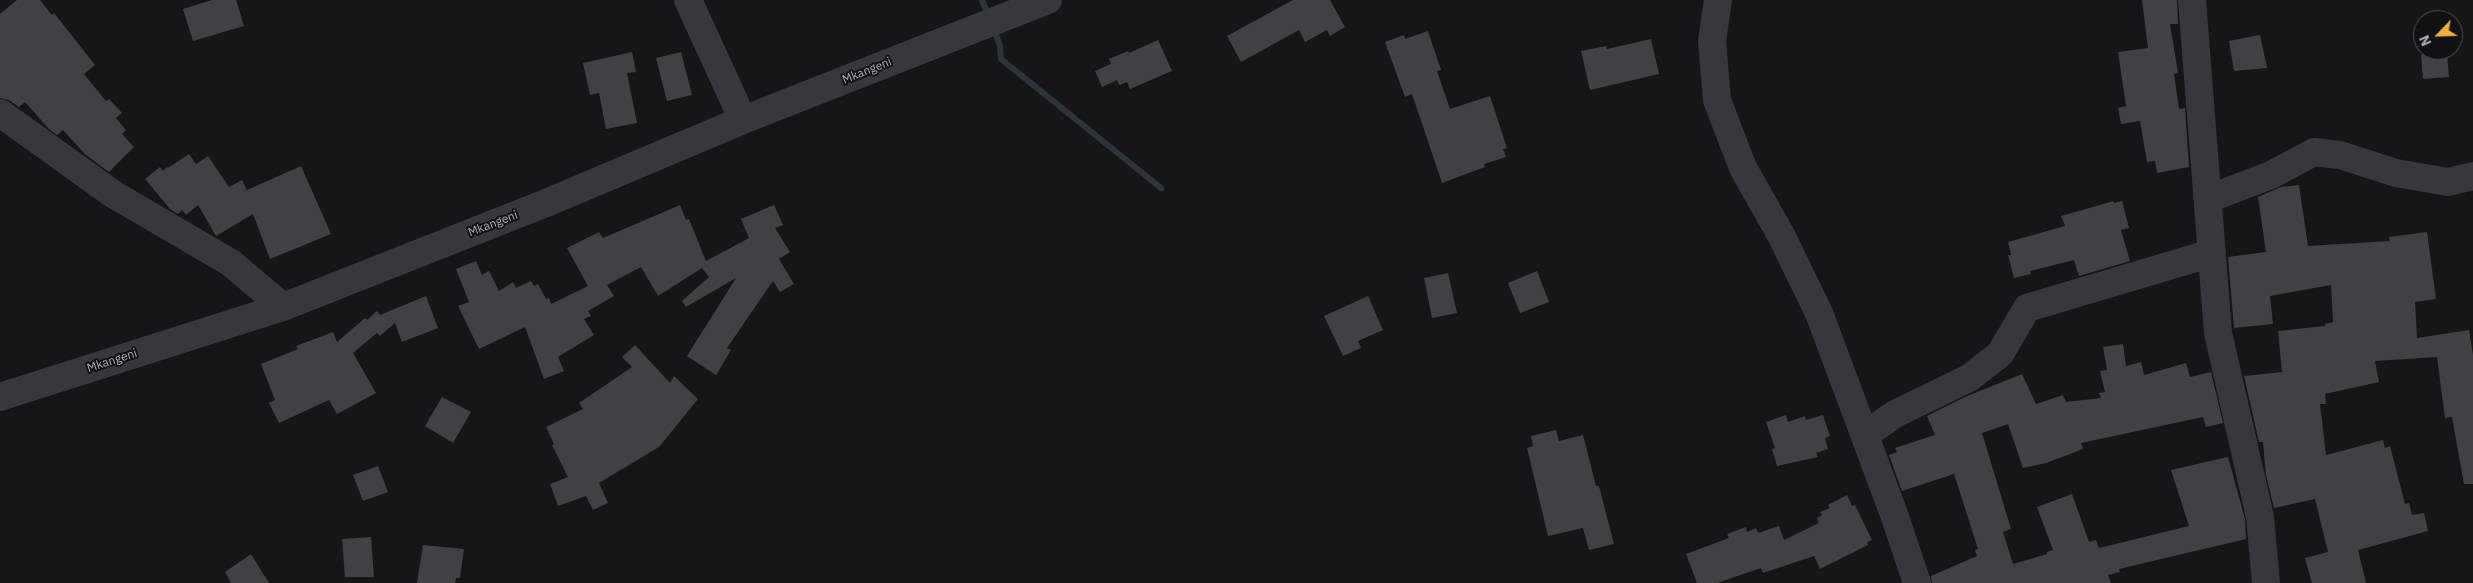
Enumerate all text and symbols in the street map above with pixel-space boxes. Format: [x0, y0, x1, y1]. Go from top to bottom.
north arrow [2413, 10, 2463, 60]
text: N [2415, 32, 2435, 49]
street label: Mkangeni [840, 55, 894, 87]
street label: Mkangeni [466, 208, 520, 240]
street label: Mkangeni [85, 346, 139, 376]

